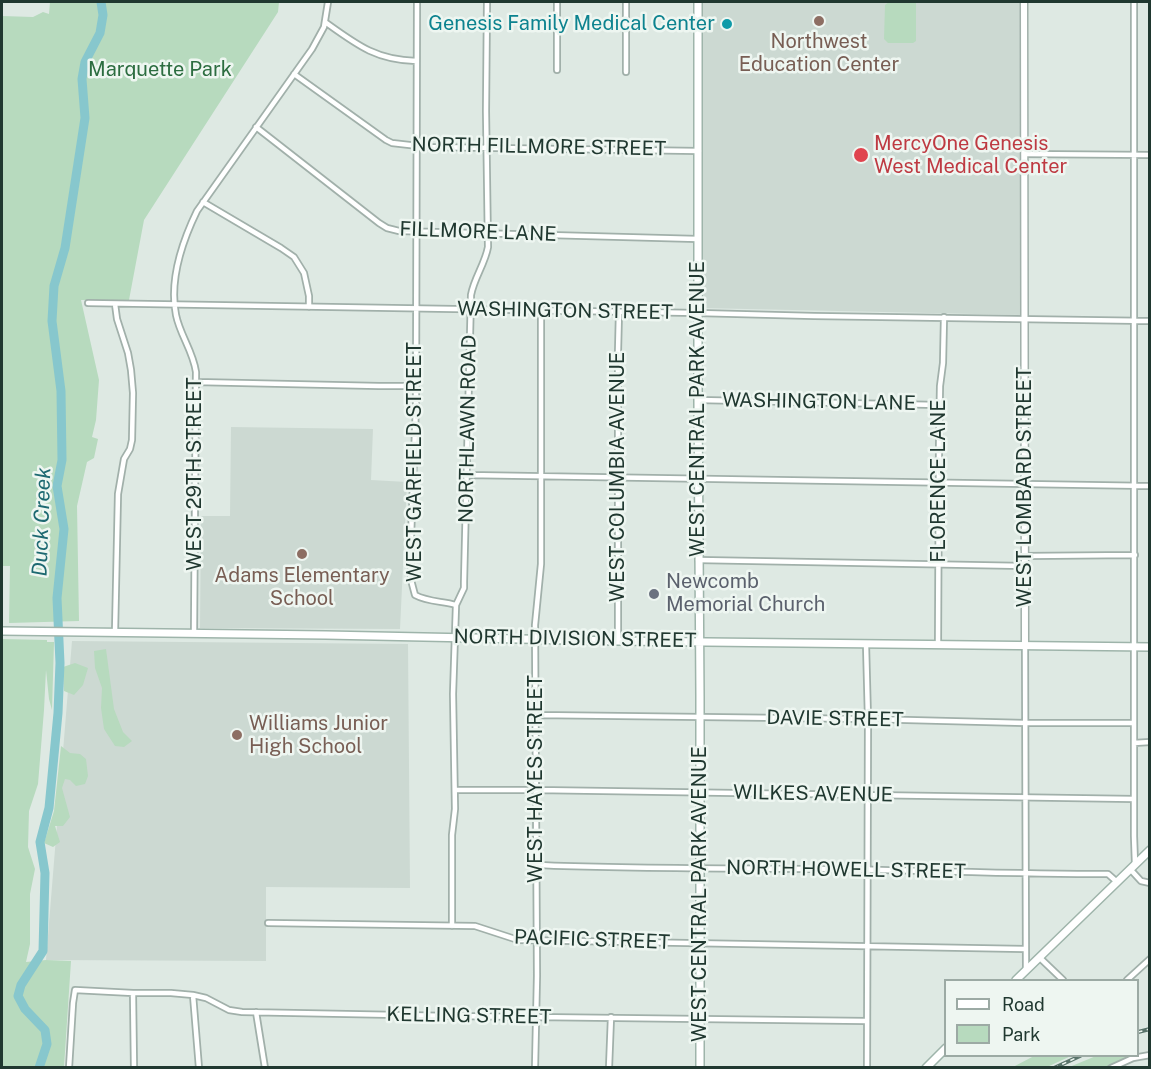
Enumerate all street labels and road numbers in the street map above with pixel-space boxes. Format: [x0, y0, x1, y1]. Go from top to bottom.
street label: NORTH FILLMORE STREET [412, 133, 666, 161]
street label: FILLMORE LANE [399, 217, 557, 247]
street label: WEST CENTRAL PARK AVENUE [686, 261, 710, 557]
street label: WASHINGTON STREET [457, 297, 673, 325]
street label: NORTHLAWN ROAD [454, 335, 482, 523]
street label: WEST GARFIELD STREET [403, 342, 427, 582]
street label: WEST COLUMBIA AVENUE [606, 352, 630, 602]
street label: WEST LOMBARD STREET [1013, 367, 1037, 607]
street label: WEST 29TH STREET [183, 377, 207, 571]
street label: WASHINGTON LANE [722, 388, 916, 416]
street label: FLORENCE LANE [927, 399, 951, 563]
street label: NORTH DIVISION STREET [453, 625, 697, 653]
street label: WEST HAYES STREET [524, 675, 548, 883]
street label: DAVIE STREET [766, 706, 904, 732]
street label: WEST CENTRAL PARK AVENUE [688, 746, 712, 1042]
street label: WILKES AVENUE [733, 781, 893, 807]
street label: NORTH HOWELL STREET [726, 856, 966, 884]
street label: PACIFIC STREET [513, 925, 671, 955]
street label: KELLING STREET [386, 1003, 552, 1029]

